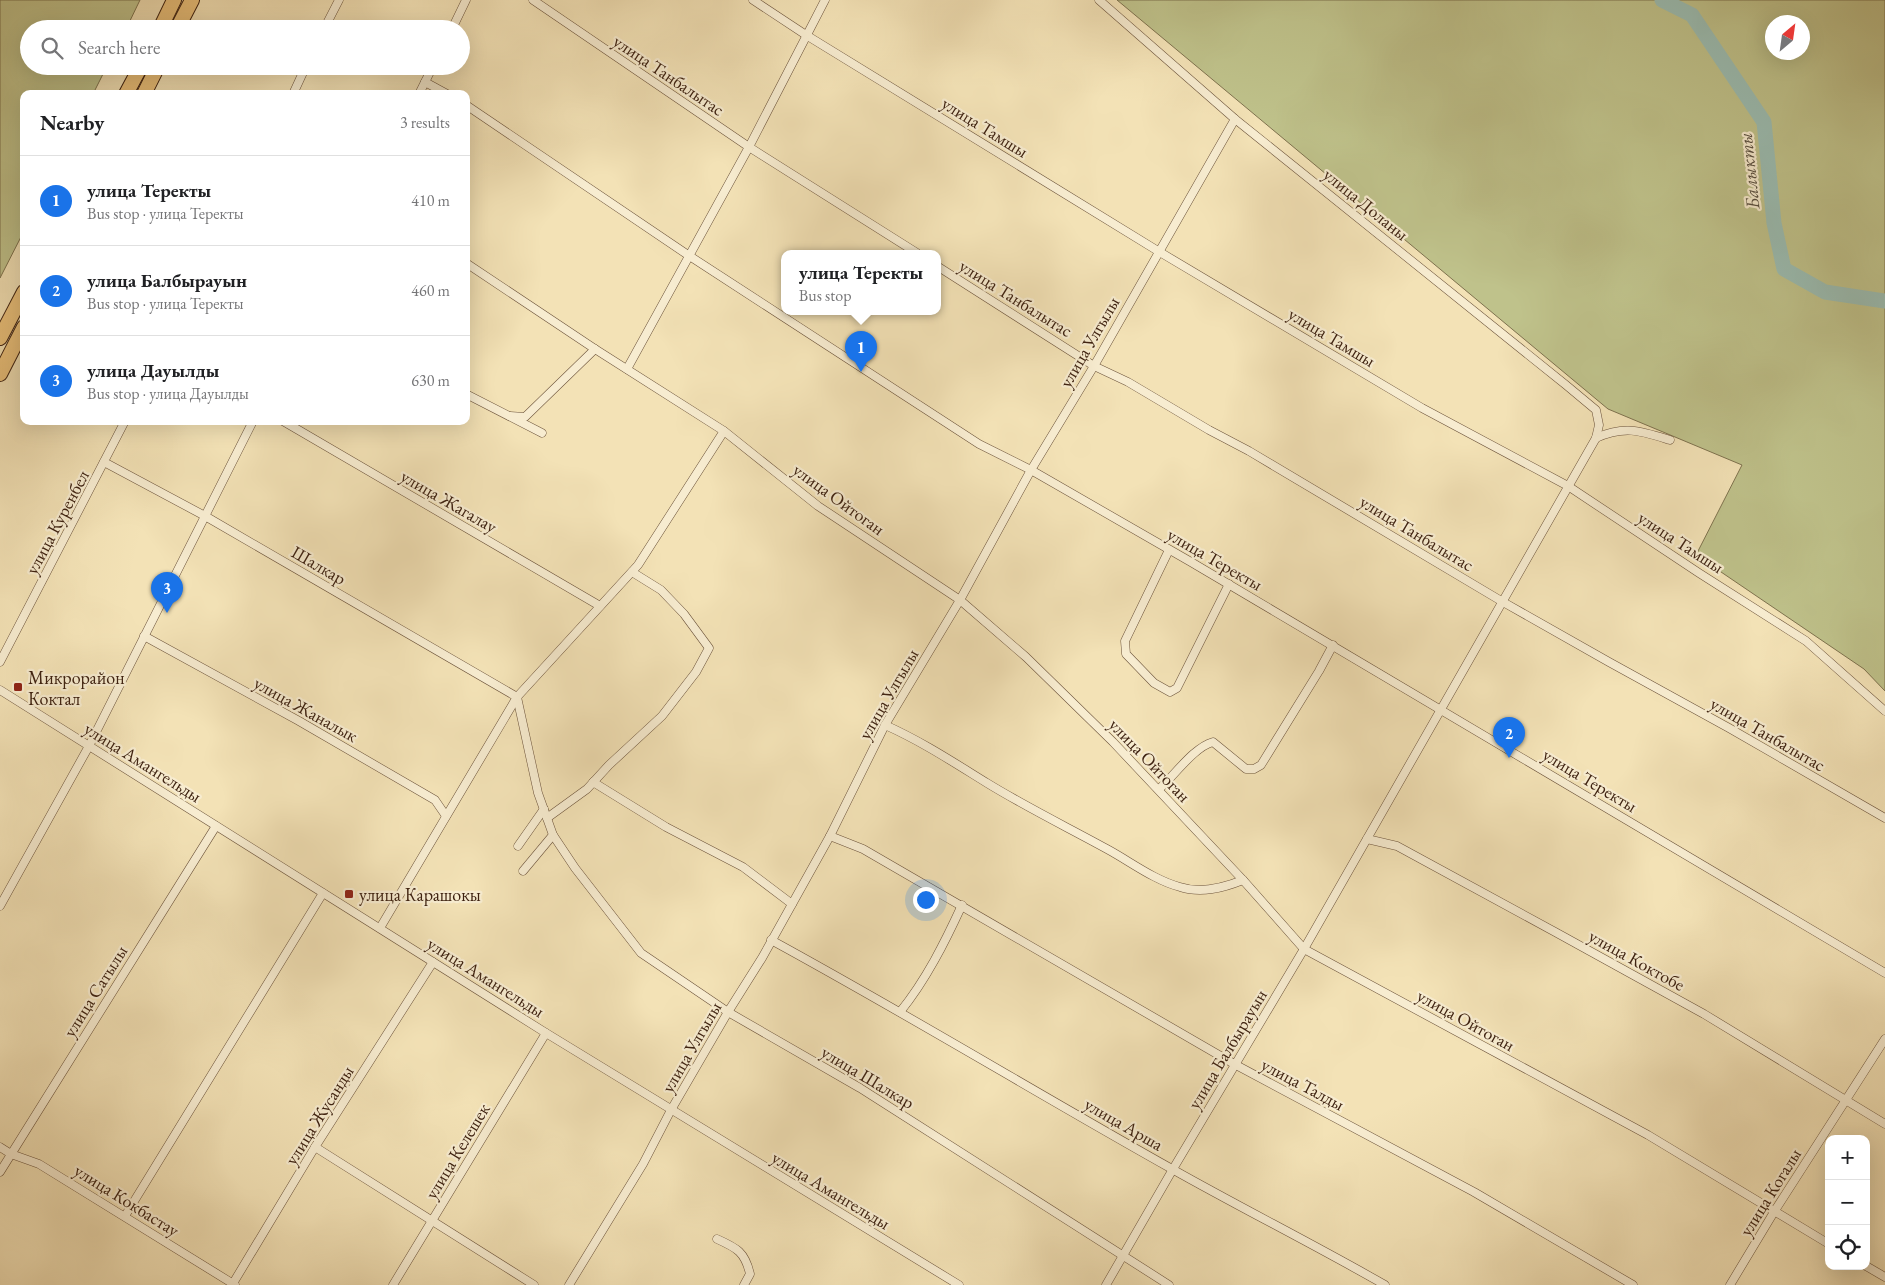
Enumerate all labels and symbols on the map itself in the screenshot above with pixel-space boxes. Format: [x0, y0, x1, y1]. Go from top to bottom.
north arrow [1765, 15, 1810, 60]
street label: улица Танбалытас [609, 29, 729, 121]
street label: улица Тамшы [937, 91, 1033, 163]
water label: Балыкты [1733, 132, 1766, 211]
street label: улица Доланы [1319, 163, 1413, 245]
street label: улица Танбалытас [955, 254, 1077, 342]
street label: улица Улгылы [1054, 293, 1124, 391]
street label: улица Тамшы [1284, 302, 1380, 372]
pin: 1 [845, 331, 877, 372]
street label: улица Ойтоган [789, 458, 889, 540]
street label: улица Жагалау [397, 464, 501, 538]
street label: улица Куренбел [20, 466, 94, 578]
street label: улица Танбалытас [1356, 490, 1478, 576]
street label: улица Тамшы [1634, 506, 1728, 578]
street label: улица Теректы [1163, 522, 1267, 596]
street label: Шалкар [288, 540, 350, 590]
pin: 3 [151, 572, 183, 613]
street label: улица Улгылы [853, 645, 923, 743]
place label: Микрорайон Коктал [28, 666, 125, 710]
street label: улица Жаналык [250, 671, 362, 747]
marker: Микрорайон Коктал [12, 681, 24, 693]
street label: улица Танбалытас [1706, 692, 1830, 776]
street label: улица Ойтоган [1104, 713, 1196, 807]
street label: улица Амангельды [80, 717, 206, 807]
pin: 2 [1493, 717, 1525, 758]
street label: улица Теректы [1539, 743, 1641, 817]
place label: улица Карашокы [359, 883, 481, 906]
your location [913, 887, 939, 913]
marker: улица Карашокы [343, 888, 355, 900]
street label: улица Коктобе [1585, 924, 1689, 996]
street label: улица Амангельды [423, 932, 549, 1022]
street label: улица Сатылы [58, 941, 132, 1041]
street label: улица Ойтоган [1413, 984, 1519, 1056]
street label: улица Балбырауын [1182, 985, 1272, 1113]
street label: улица Улгылы [656, 998, 726, 1096]
street label: улица Шалкар [817, 1040, 919, 1114]
street label: улица Талды [1258, 1053, 1348, 1115]
street label: улица Жусанды [279, 1061, 359, 1169]
street label: улица Арша [1081, 1092, 1168, 1156]
street label: улица Келешек [419, 1098, 495, 1203]
street label: улица Когалы [1734, 1144, 1806, 1240]
street label: улица Амангельды [768, 1146, 894, 1234]
street label: улица Кокбастау [70, 1159, 184, 1242]

